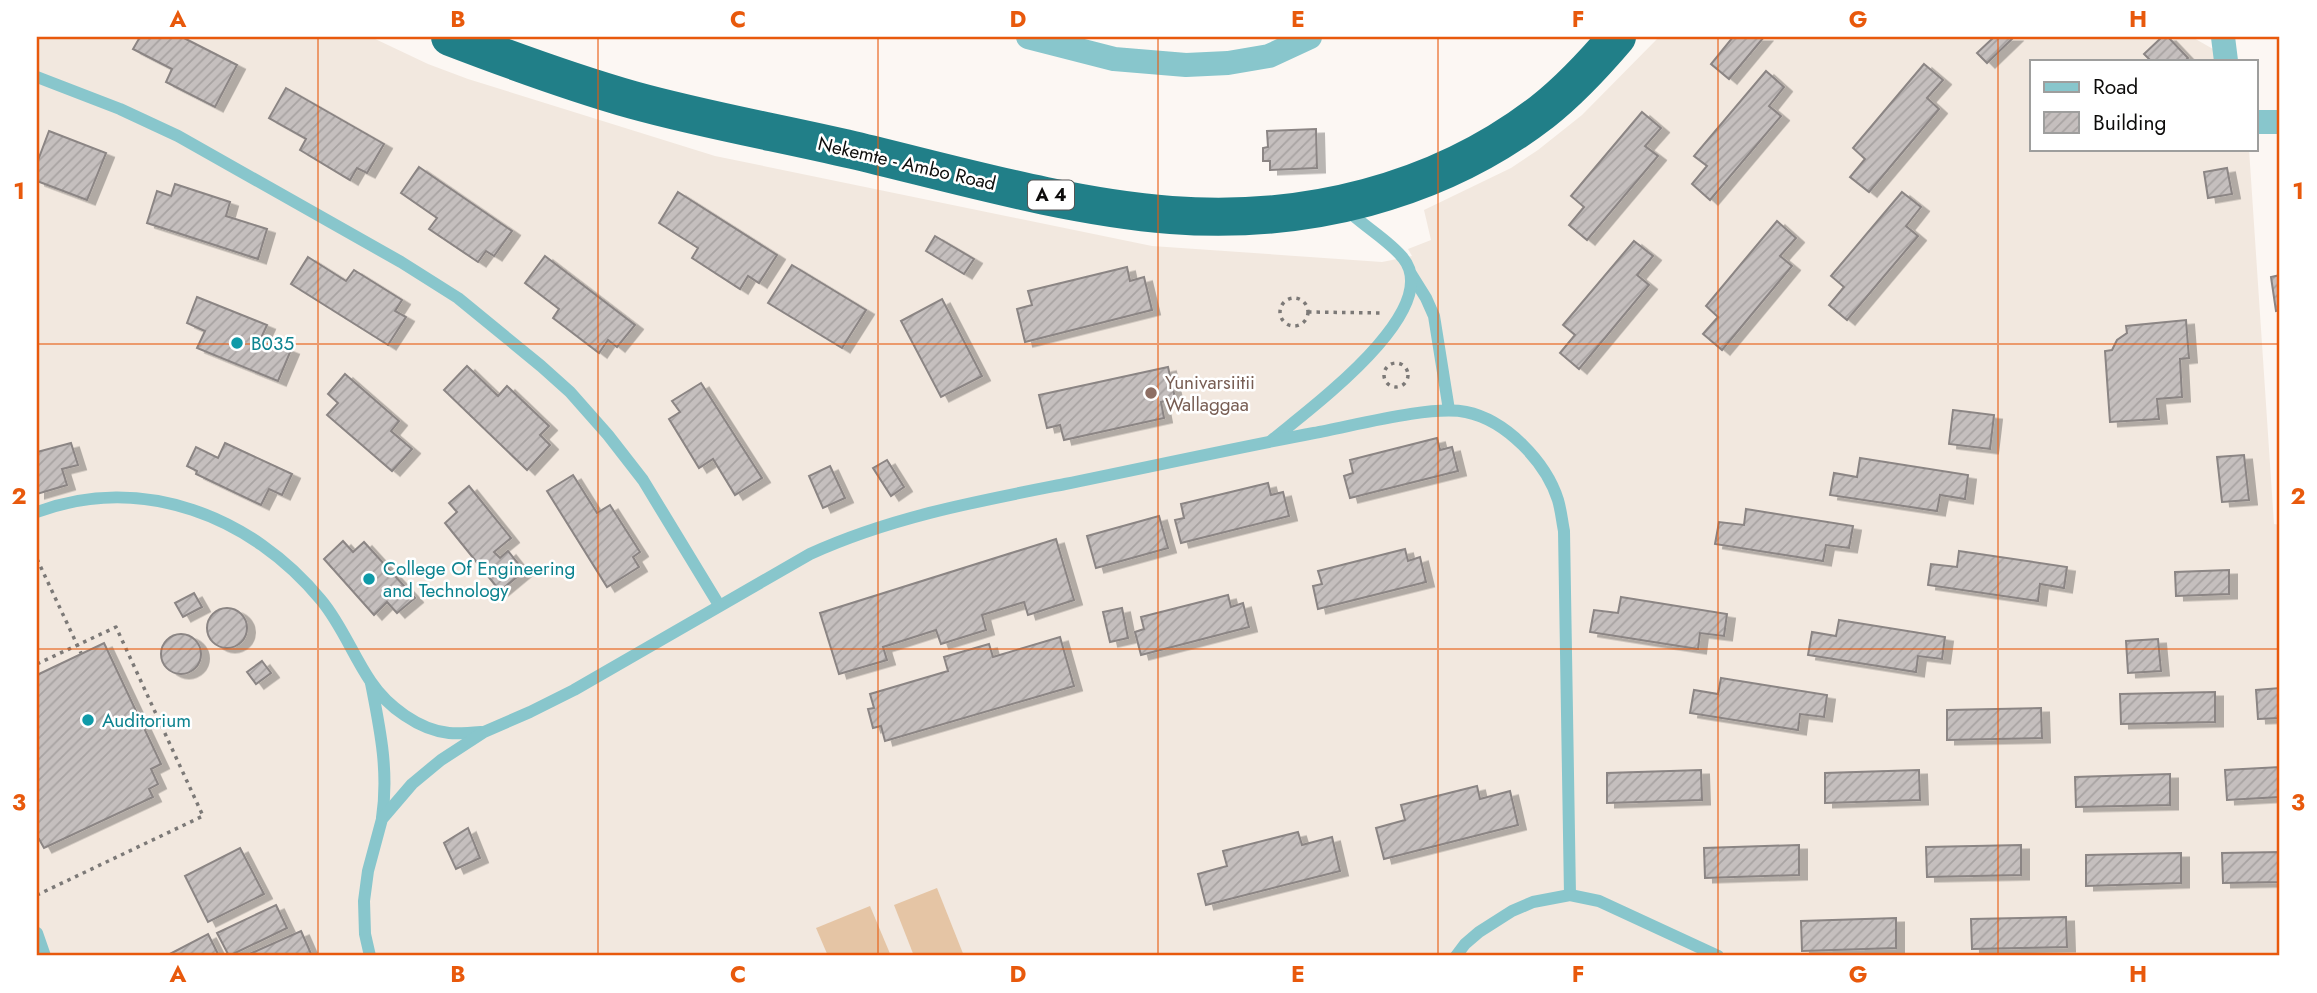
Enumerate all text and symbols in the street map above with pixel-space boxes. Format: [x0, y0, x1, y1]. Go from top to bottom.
text: A [169, 2, 187, 36]
text: B [450, 2, 466, 36]
text: C [730, 2, 746, 36]
text: D [1010, 2, 1027, 36]
text: E [1291, 2, 1305, 36]
text: F [1572, 2, 1584, 36]
text: G [1849, 2, 1867, 36]
text: H [2129, 2, 2147, 36]
legend [2030, 60, 2258, 150]
text: Road [2093, 72, 2138, 102]
text: Building [2093, 108, 2166, 138]
street label: Nekemte - Ambo Road [815, 130, 999, 197]
text: 1 [13, 174, 25, 208]
text: 1 [2292, 174, 2304, 208]
road number: A 4 [1028, 180, 1074, 210]
place label: B035 [251, 330, 294, 357]
marker: B035 [229, 335, 245, 351]
place label: Yunivarsiitii Wallaggaa [1165, 369, 1255, 418]
marker: Yunivarsiitii Wallaggaa [1143, 385, 1159, 401]
text: 2 [11, 479, 27, 513]
text: 2 [2290, 479, 2306, 513]
place label: College Of Engineering and Technology [383, 555, 575, 604]
marker: College Of Engineering and Technology [361, 571, 377, 587]
place label: Auditorium [102, 707, 191, 734]
marker: Auditorium [80, 712, 96, 728]
text: 3 [12, 785, 26, 819]
text: 3 [2291, 785, 2305, 819]
text: A [169, 957, 187, 991]
text: B [450, 957, 466, 991]
text: C [730, 957, 746, 991]
text: D [1010, 957, 1027, 991]
text: E [1291, 957, 1305, 991]
text: F [1572, 957, 1584, 991]
text: G [1849, 957, 1867, 991]
text: H [2129, 957, 2147, 991]

